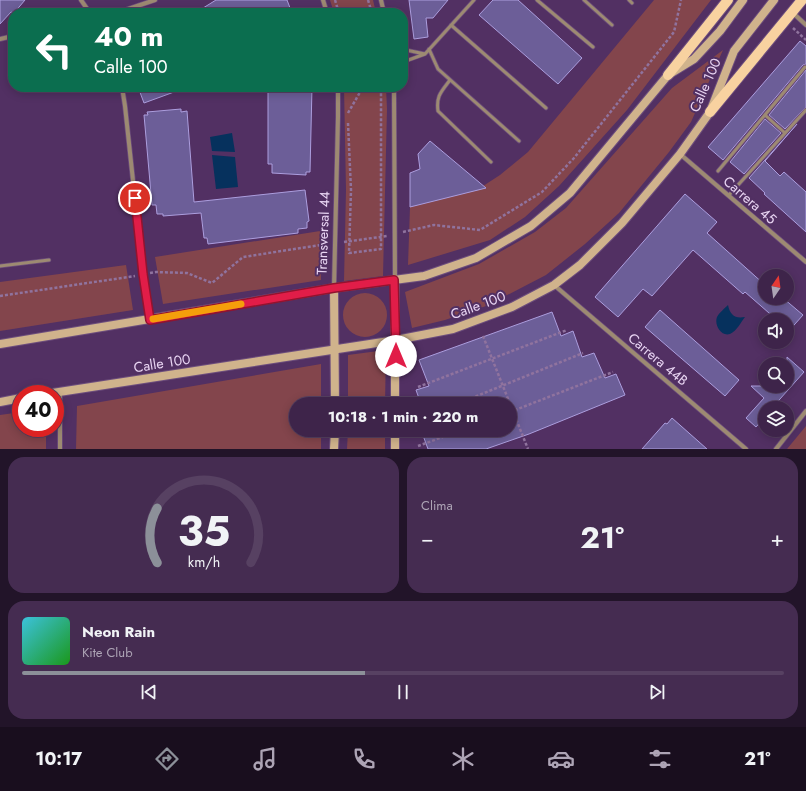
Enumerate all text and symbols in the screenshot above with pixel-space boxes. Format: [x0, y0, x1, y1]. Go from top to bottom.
text: 40 m [94, 16, 163, 57]
icon: left [28, 24, 80, 76]
text: Calle 100 [94, 54, 168, 80]
street label: Calle 100 [684, 55, 726, 115]
street label: Carrera 45 [719, 171, 781, 229]
pin [118, 181, 152, 215]
icon: arrive [124, 187, 146, 209]
street label: Transversal 44 [312, 191, 334, 275]
north arrow [758, 269, 794, 305]
map controls [758, 269, 794, 437]
street label: Calle 100 [448, 286, 508, 324]
button: sound [758, 313, 794, 349]
street label: Carrera 44B [624, 328, 692, 390]
position arrow [375, 335, 417, 377]
street label: Calle 100 [132, 349, 192, 377]
button: search [758, 357, 794, 393]
speed limit sign: 40 [12, 385, 64, 437]
button: layers [758, 401, 794, 437]
text: 10:18 · 1 min · 220 m [328, 406, 478, 428]
text: Clima [421, 496, 453, 515]
text: 35 [177, 501, 230, 562]
text: 21° [580, 516, 624, 559]
text: − [421, 522, 434, 554]
text: + [770, 522, 784, 554]
text: km/h [187, 552, 220, 572]
text: Neon Rain [82, 621, 155, 643]
text: Kite Club [82, 643, 133, 662]
icon: previous [138, 681, 160, 703]
icon: pause [392, 681, 414, 703]
icon: next [646, 681, 668, 703]
icon: directions [153, 745, 181, 773]
icon: music [251, 745, 279, 773]
icon: phone [350, 745, 378, 773]
icon: climate [449, 745, 477, 773]
icon: car [547, 745, 575, 773]
icon: filters [646, 745, 674, 773]
text: 10:17 [35, 746, 82, 772]
text: 21° [744, 746, 771, 772]

